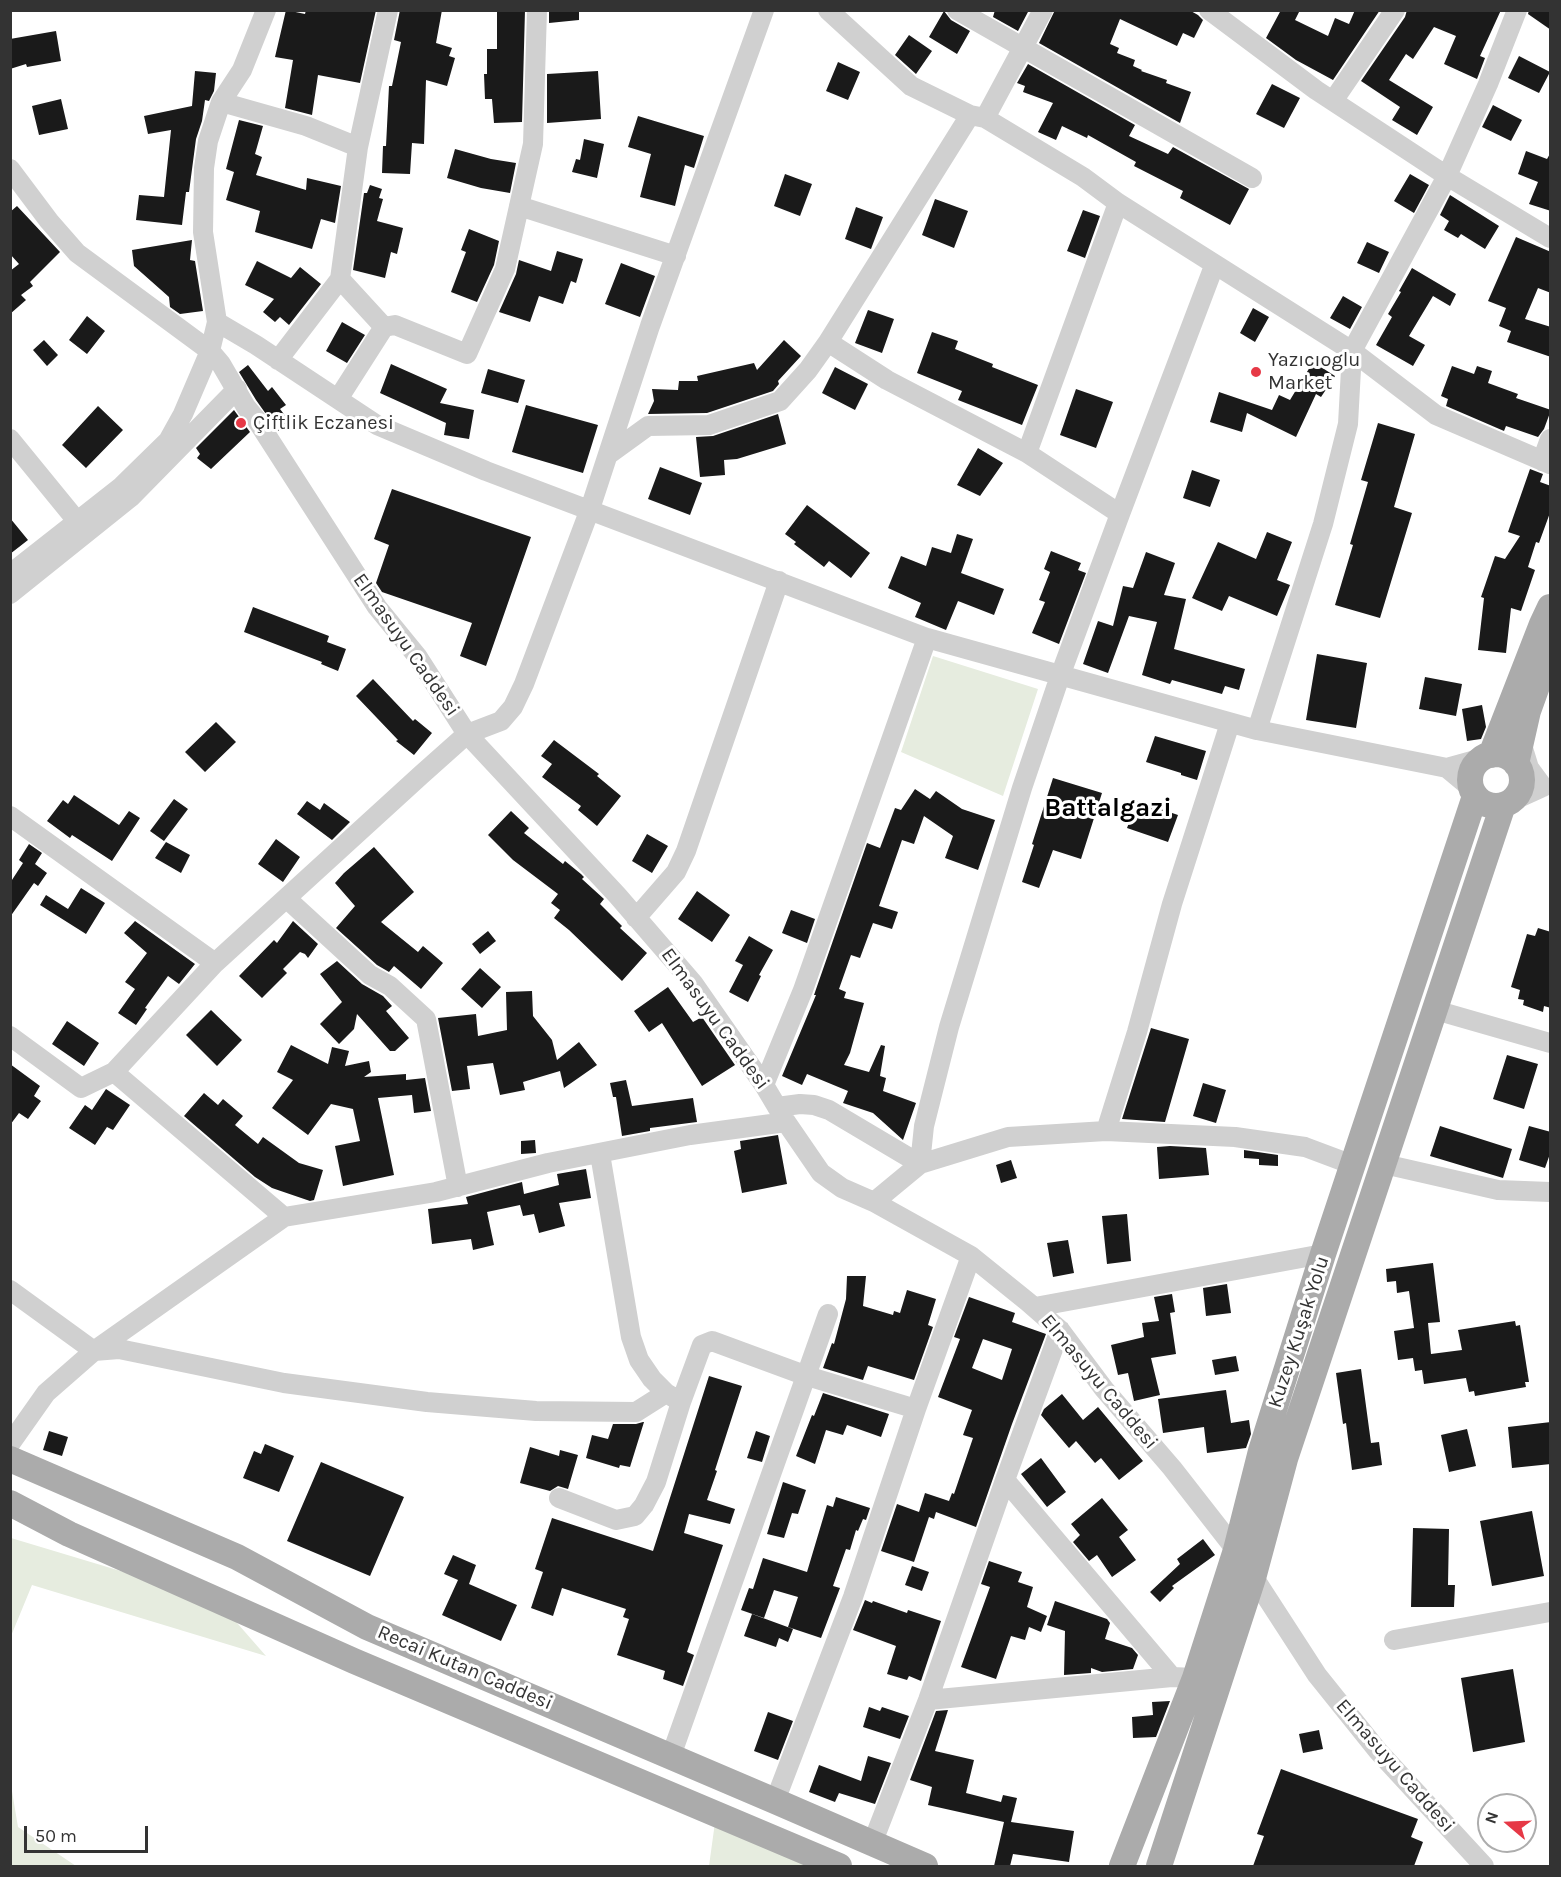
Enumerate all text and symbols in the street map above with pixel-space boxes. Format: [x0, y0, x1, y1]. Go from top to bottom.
place label: Yazıcıoglu Market [1268, 348, 1360, 395]
marker: Yazıcıoglu Market [1249, 365, 1263, 379]
place label: Çiftlik Eczanesi [253, 411, 394, 435]
marker: Çiftlik Eczanesi [234, 416, 248, 430]
street label: Elmasuyu Caddesi [348, 569, 464, 721]
district label: Battalgazi [1044, 793, 1172, 825]
street label: Elmasuyu Caddesi [656, 944, 774, 1094]
street label: Kuzey Kuşak Yolu [1263, 1253, 1335, 1411]
street label: Elmasuyu Caddesi [1035, 1310, 1163, 1454]
street label: Recai Kutan Caddesi [374, 1620, 556, 1716]
street label: Elmasuyu Caddesi [1330, 1694, 1460, 1838]
north arrow [1477, 1793, 1537, 1853]
text: N [1481, 1809, 1502, 1826]
scale bar [27, 1814, 152, 1852]
text: 50 m [35, 1825, 77, 1847]

